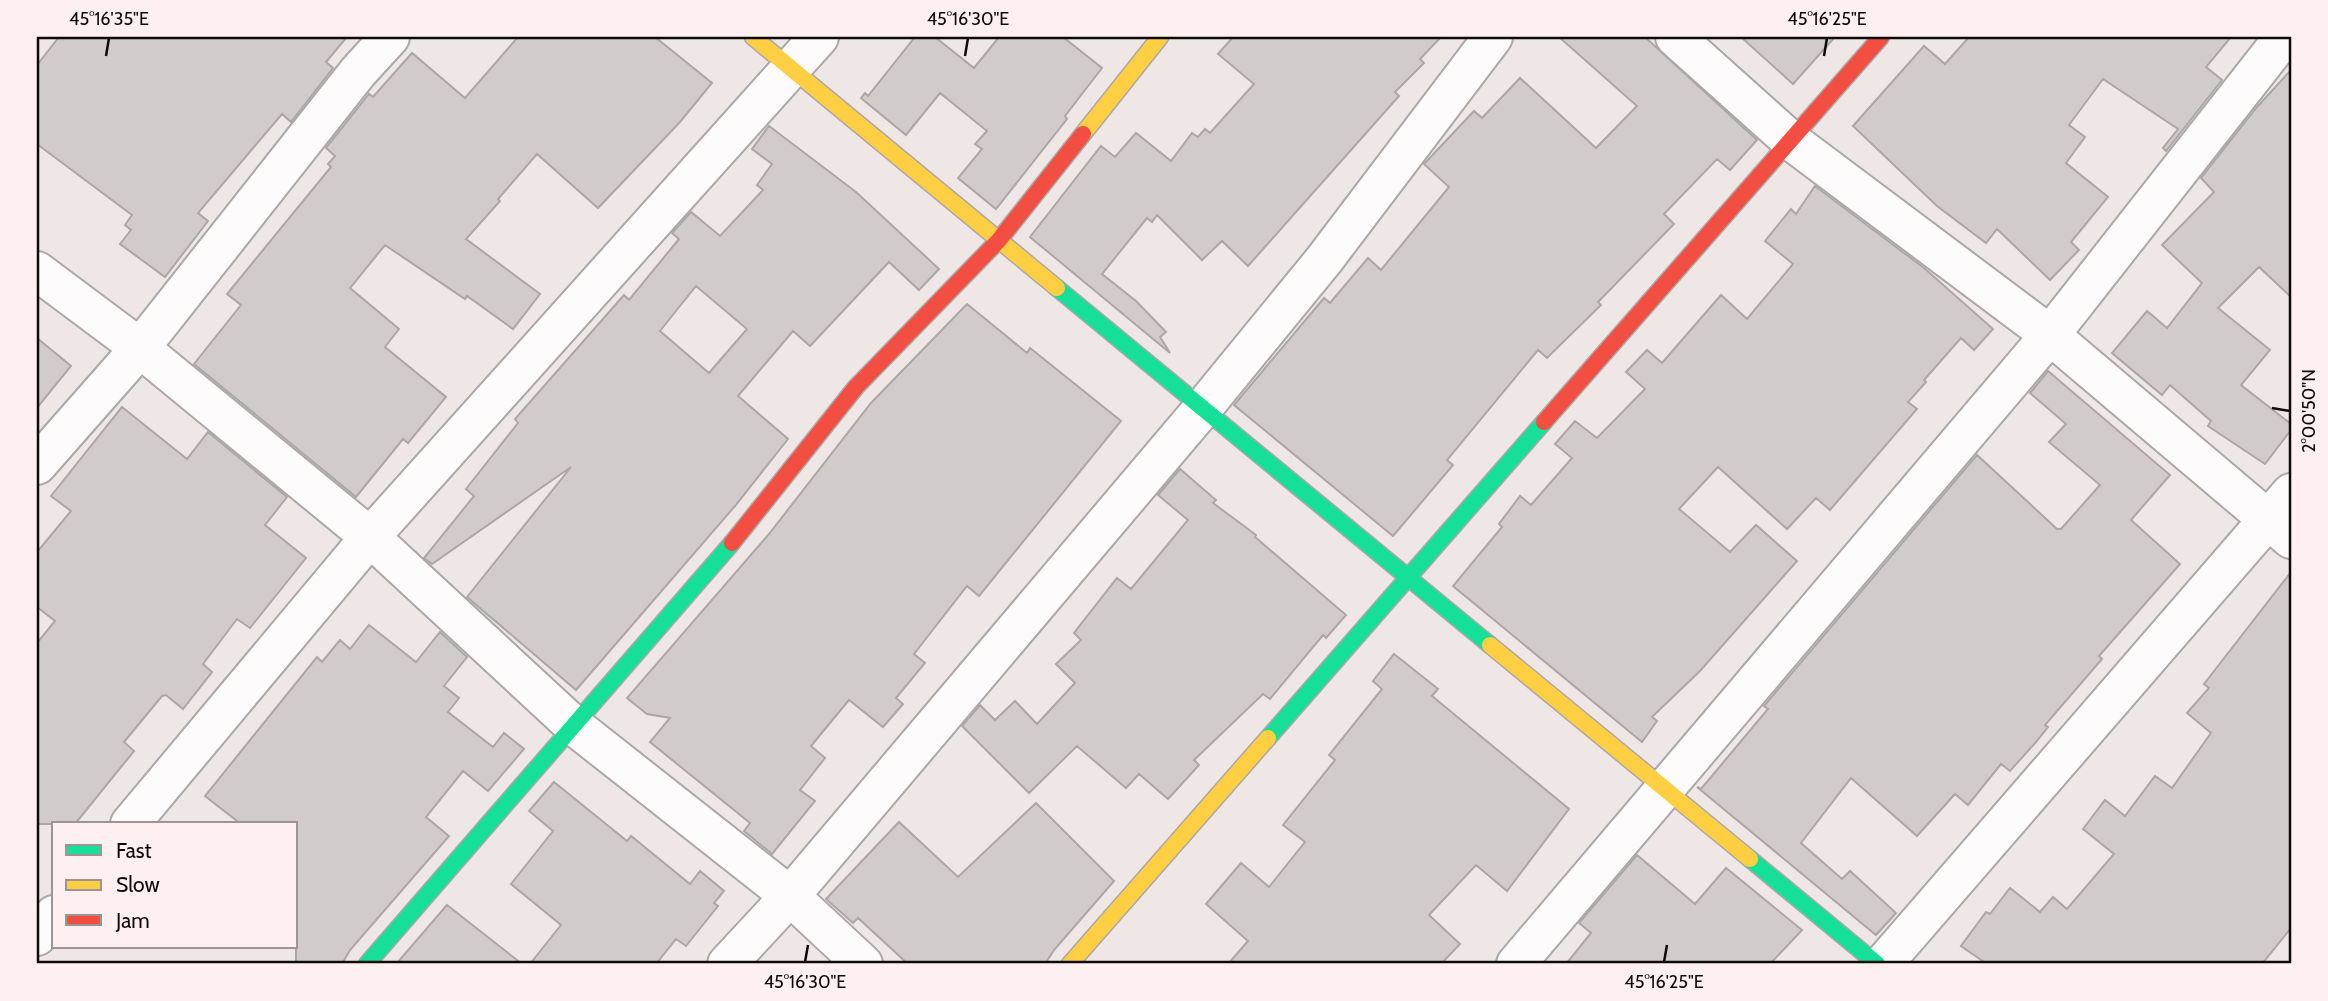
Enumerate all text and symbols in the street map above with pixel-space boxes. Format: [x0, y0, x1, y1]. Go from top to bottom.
text: 45°16'35"E [69, 8, 149, 30]
text: 45°16'30"E [927, 8, 1009, 30]
text: 45°16'25"E [1787, 8, 1867, 30]
text: 2°00'50"N [2298, 369, 2320, 453]
legend [52, 822, 298, 948]
text: Fast [116, 838, 152, 863]
text: Slow [116, 872, 160, 897]
text: Jam [115, 908, 150, 933]
text: 45°16'30"E [764, 971, 846, 993]
text: 45°16'25"E [1624, 971, 1704, 993]

